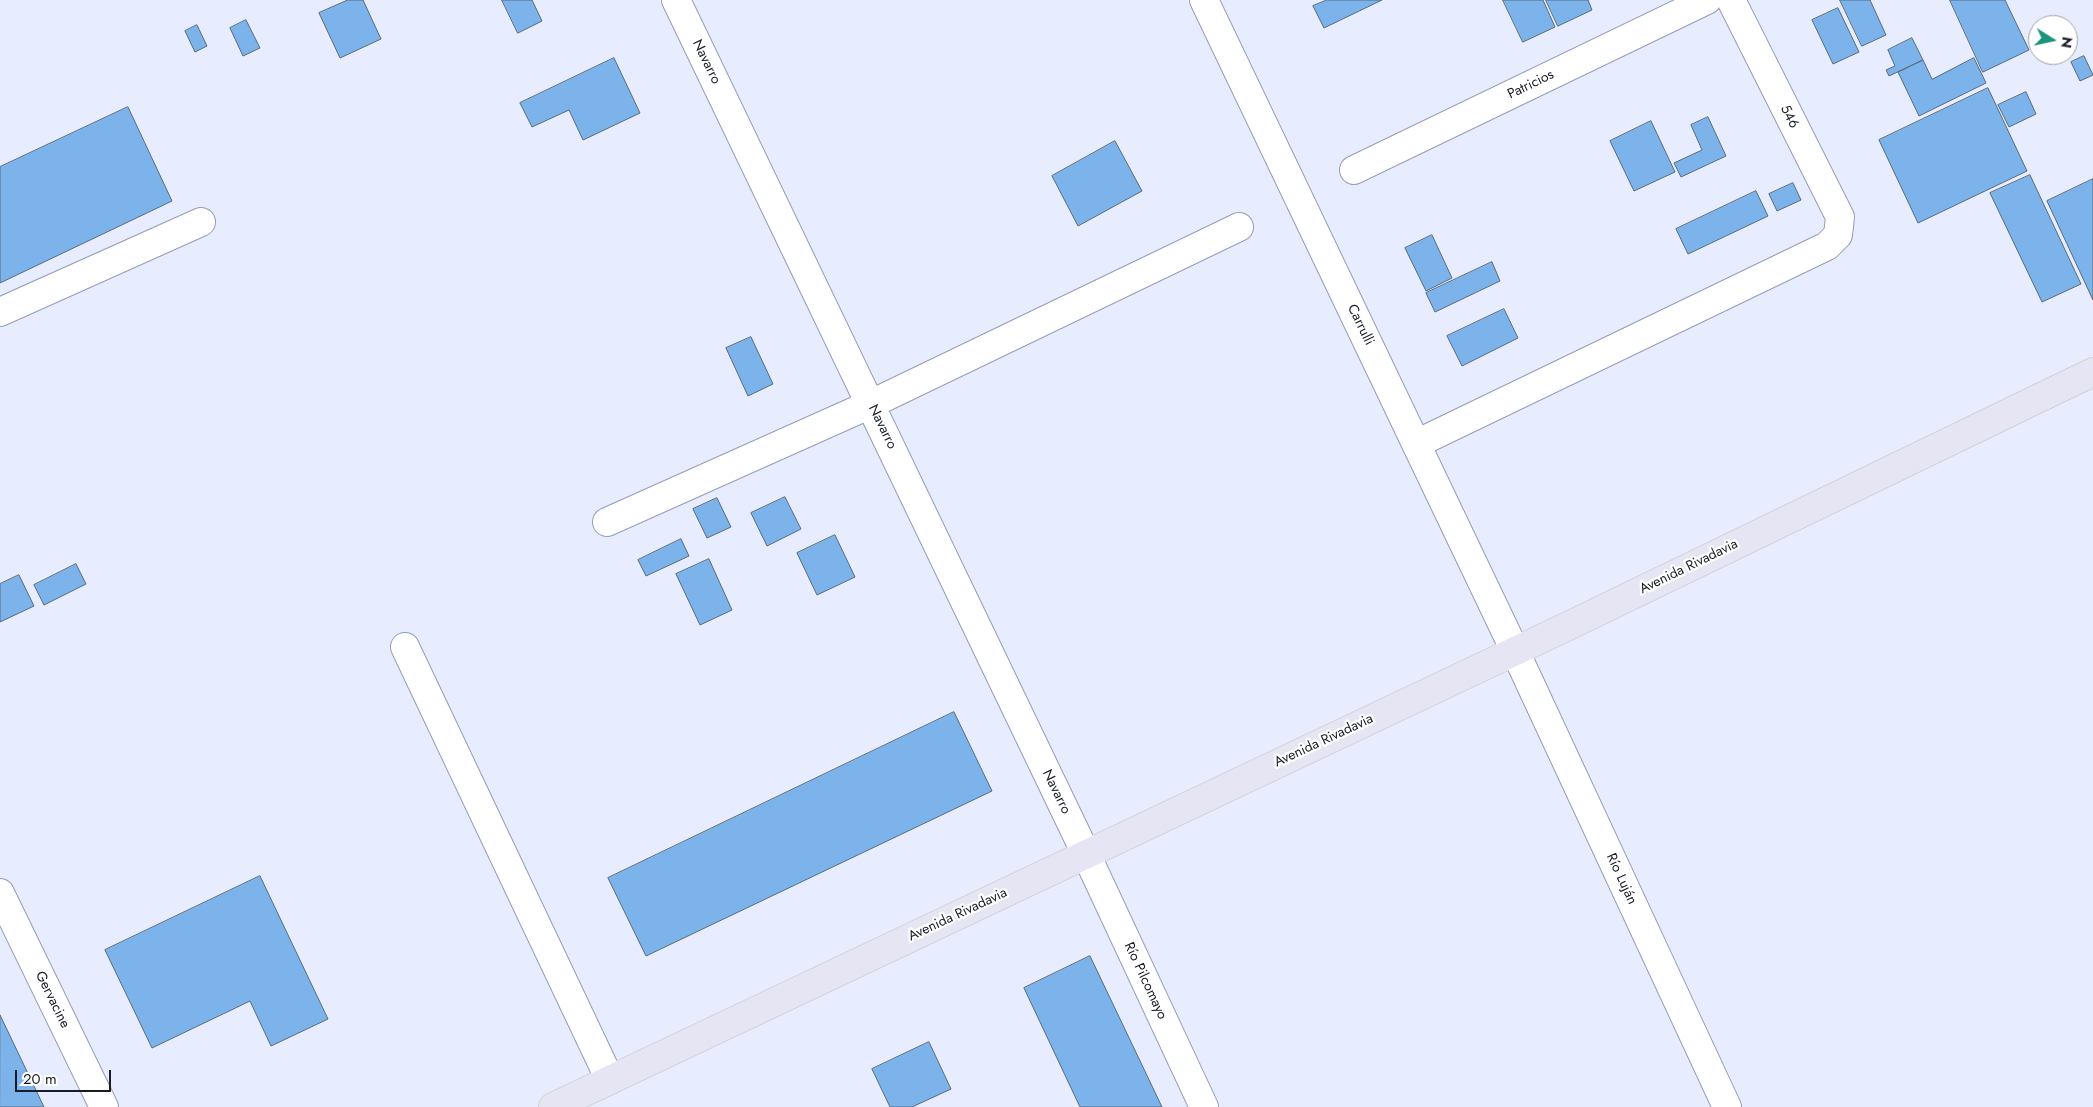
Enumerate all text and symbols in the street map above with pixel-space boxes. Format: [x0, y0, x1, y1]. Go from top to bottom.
north arrow [2028, 15, 2078, 65]
text: N [2056, 35, 2078, 50]
street label: Navarro [688, 37, 724, 87]
street label: Patricios [1505, 67, 1557, 103]
street label: 546 [1776, 102, 1802, 132]
street label: Carrulli [1343, 302, 1377, 348]
street label: Navarro [864, 402, 900, 452]
street label: Avenida Rivadavia [1637, 536, 1741, 598]
street label: Avenida Rivadavia [1272, 711, 1376, 771]
street label: Navarro [1038, 767, 1074, 817]
street label: Río Luján [1602, 851, 1640, 907]
street label: Avenida Rivadavia [906, 885, 1010, 945]
street label: Río Pilcomayo [1120, 940, 1170, 1022]
street label: Gervacine [31, 969, 73, 1031]
scale bar [18, 1060, 114, 1092]
text: 20 m [23, 1068, 57, 1090]

